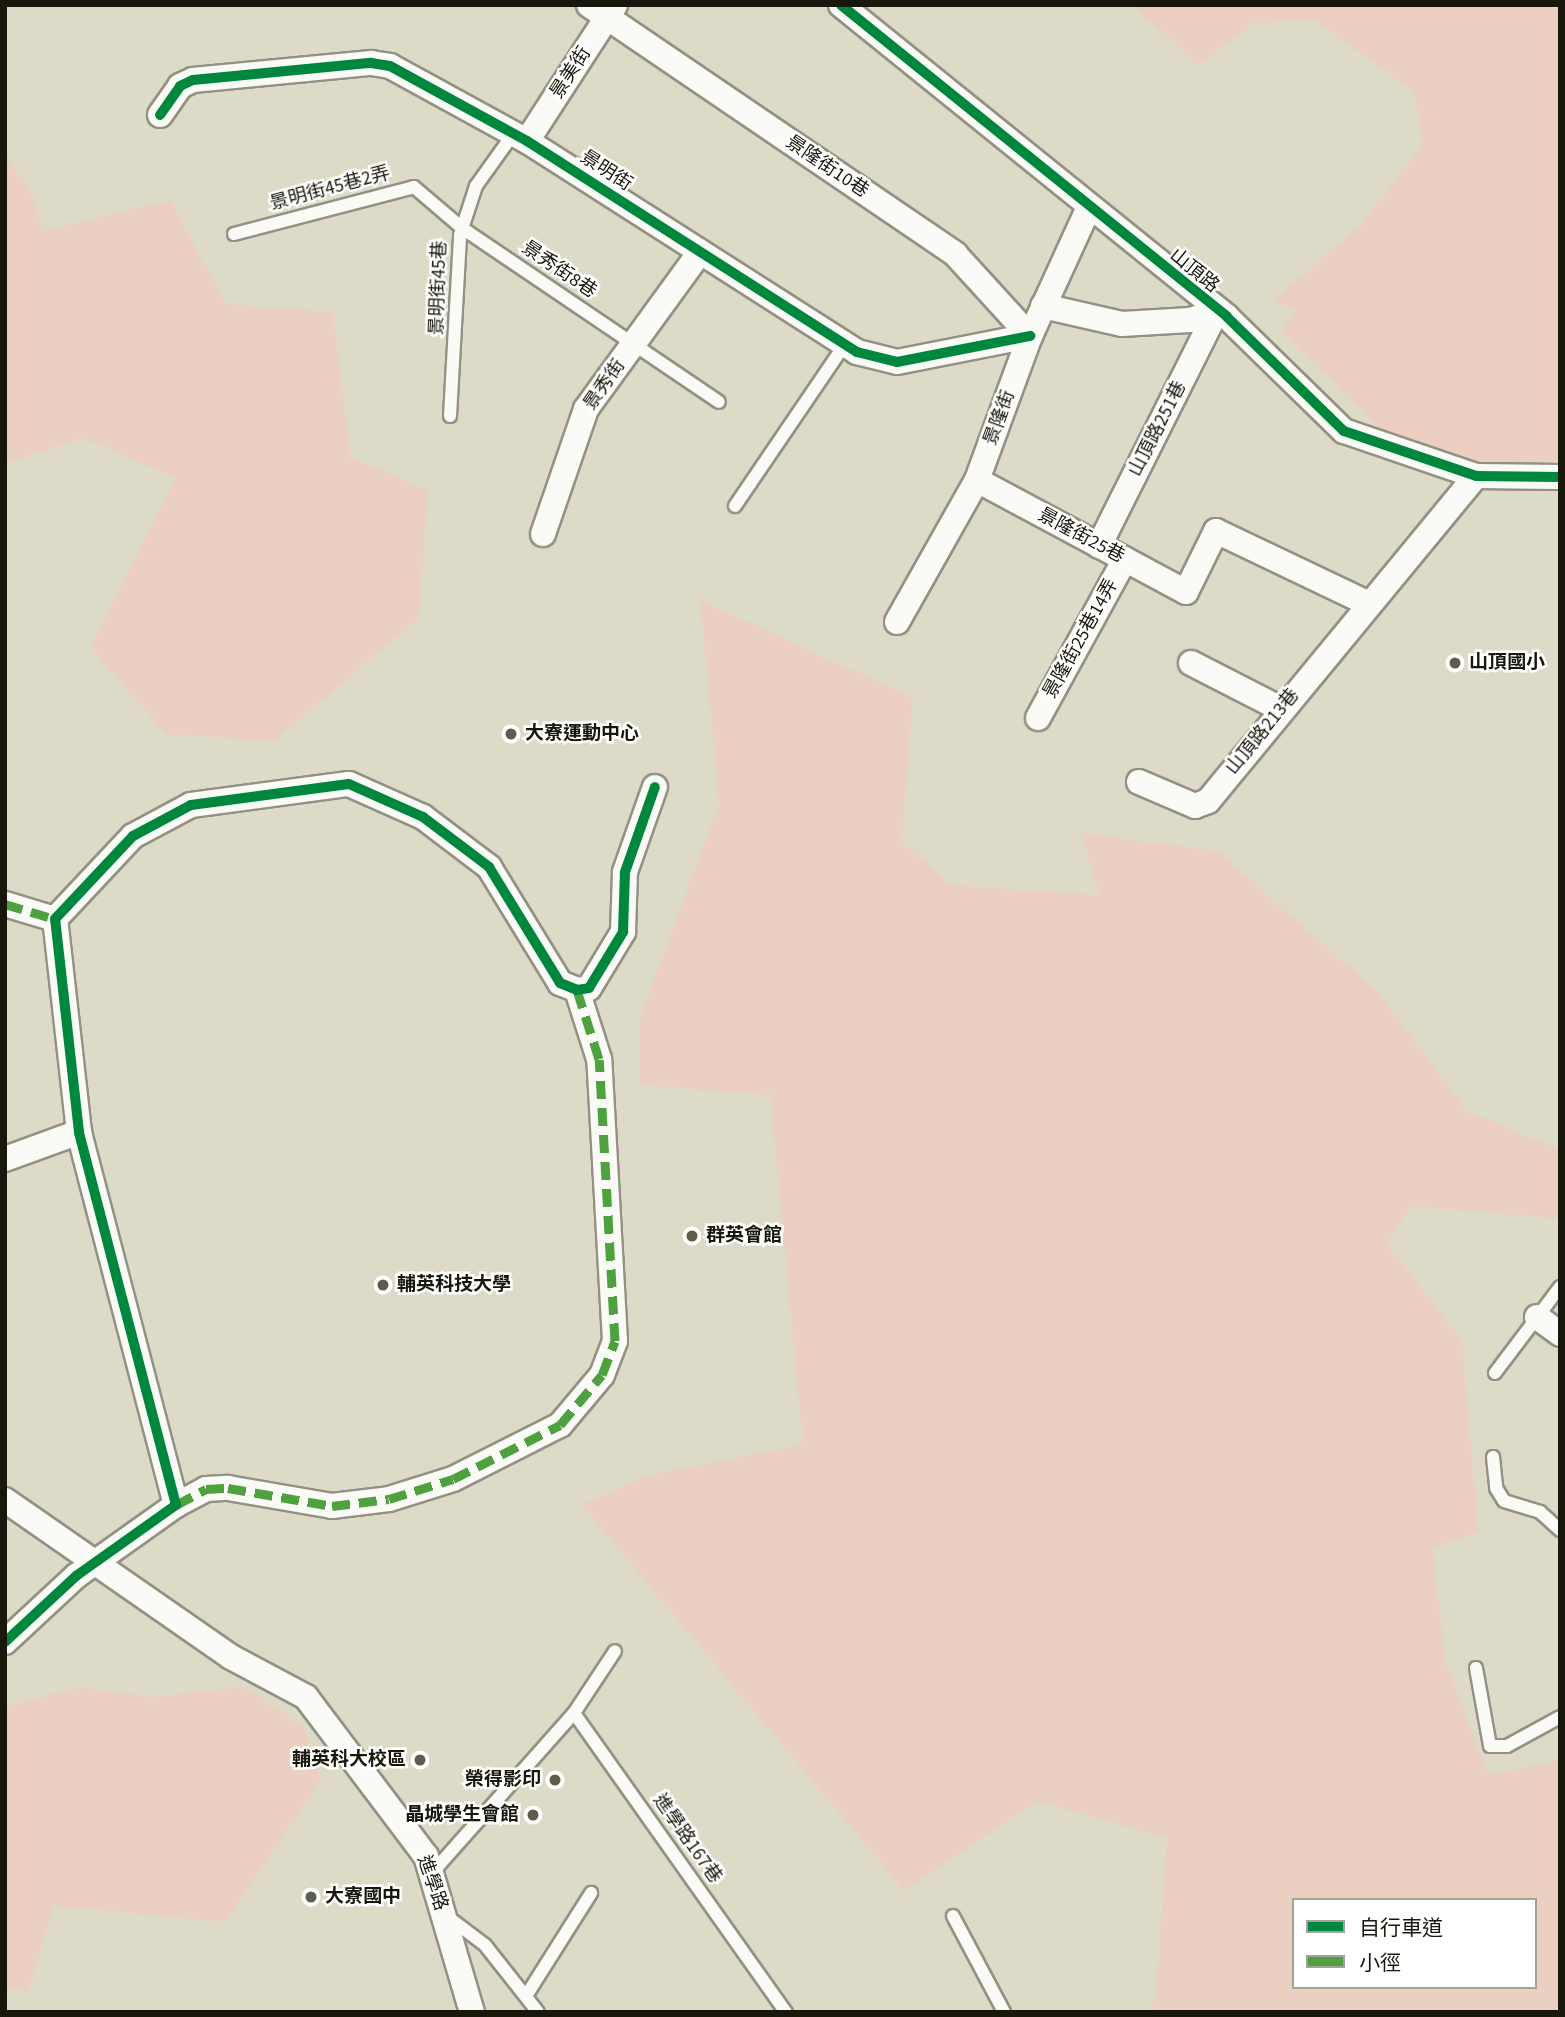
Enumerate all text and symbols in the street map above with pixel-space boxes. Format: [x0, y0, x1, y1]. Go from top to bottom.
street label: 景美街 [546, 43, 596, 103]
street label: 景隆街10巷 [781, 131, 873, 203]
street label: 景明街 [576, 146, 636, 196]
street label: 景明街45巷2弄 [267, 162, 393, 216]
street label: 景秀街8巷 [517, 237, 601, 303]
street label: 景明街45巷 [426, 240, 452, 336]
street label: 山頂路 [1165, 244, 1223, 298]
street label: 景秀街 [579, 355, 631, 415]
street label: 山頂路251巷 [1124, 377, 1192, 481]
street label: 景隆街 [980, 387, 1020, 449]
street label: 景隆街25巷 [1034, 504, 1128, 568]
street label: 景隆街25巷14弄 [1039, 575, 1123, 703]
place label: 山頂國小 [1469, 652, 1545, 674]
marker: 山頂國小 [1447, 655, 1463, 671]
street label: 山頂路213巷 [1221, 684, 1305, 780]
place label: 大寮運動中心 [525, 723, 639, 745]
marker: 大寮運動中心 [503, 726, 519, 742]
place label: 群英會館 [706, 1225, 782, 1247]
marker: 群英會館 [684, 1228, 700, 1244]
place label: 輔英科技大學 [397, 1274, 511, 1296]
marker: 輔英科技大學 [375, 1277, 391, 1293]
place label: 輔英科大校區 [292, 1749, 406, 1771]
marker: 輔英科大校區 [412, 1752, 428, 1768]
place label: 榮得影印 [465, 1769, 541, 1791]
marker: 榮得影印 [547, 1772, 563, 1788]
street label: 進學路167巷 [648, 1790, 726, 1888]
place label: 晶城學生會館 [405, 1804, 519, 1826]
marker: 晶城學生會館 [525, 1807, 541, 1823]
street label: 進學路 [412, 1852, 452, 1914]
place label: 大寮國中 [325, 1886, 401, 1908]
marker: 大寮國中 [303, 1889, 319, 1905]
legend [1292, 1898, 1537, 1989]
text: 自行車道 [1359, 1913, 1443, 1943]
text: 小徑 [1359, 1948, 1401, 1978]

